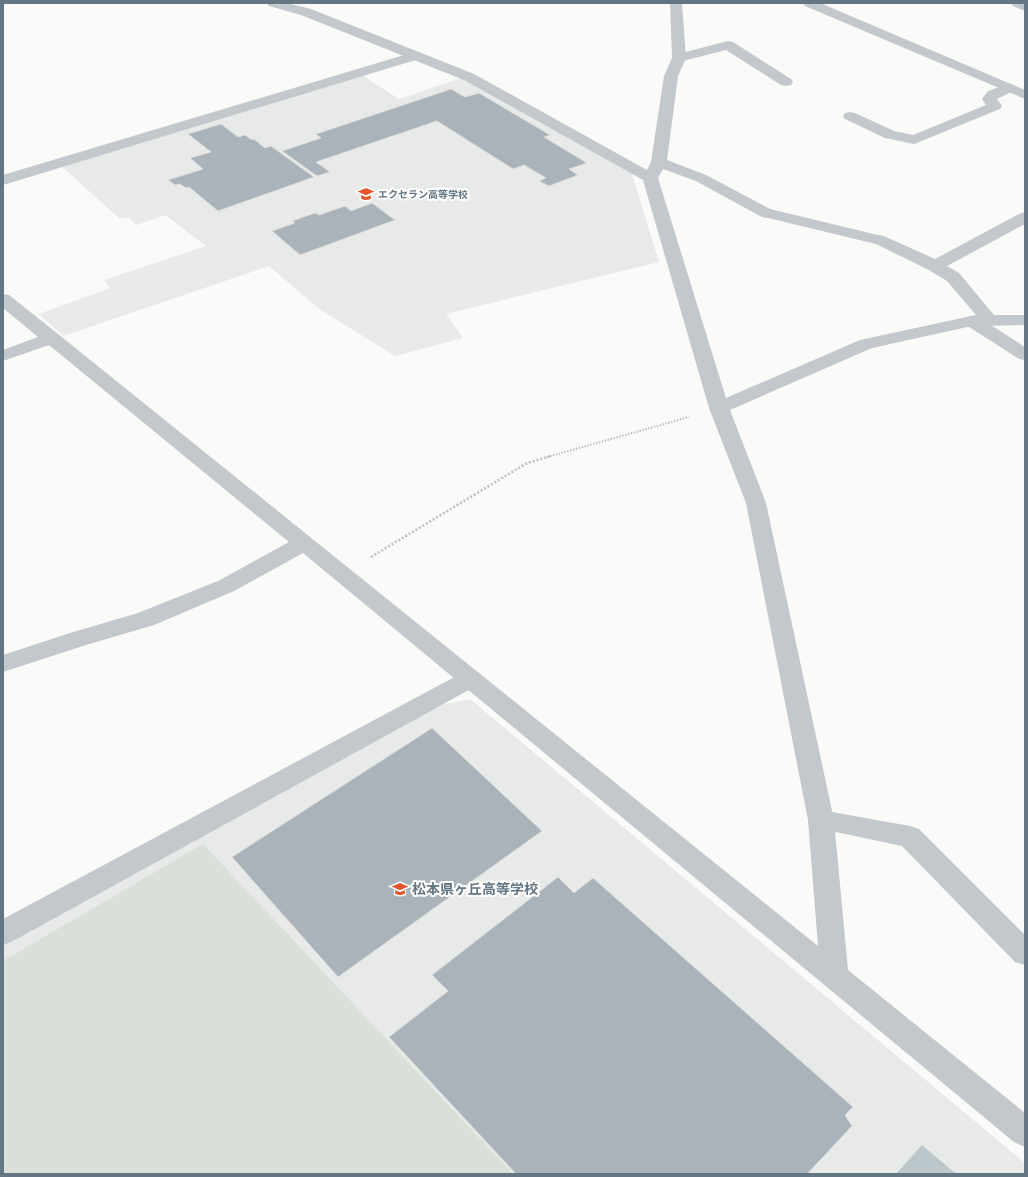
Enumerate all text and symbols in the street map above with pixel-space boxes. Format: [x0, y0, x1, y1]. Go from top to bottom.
school or university icon: エクセラン高等学校 [357, 185, 375, 203]
place label: エクセラン高等学校 [378, 188, 468, 201]
school or university icon: 松本県ヶ丘高等学校 [391, 880, 409, 898]
place label: 松本県ヶ丘高等学校 [412, 880, 538, 898]

